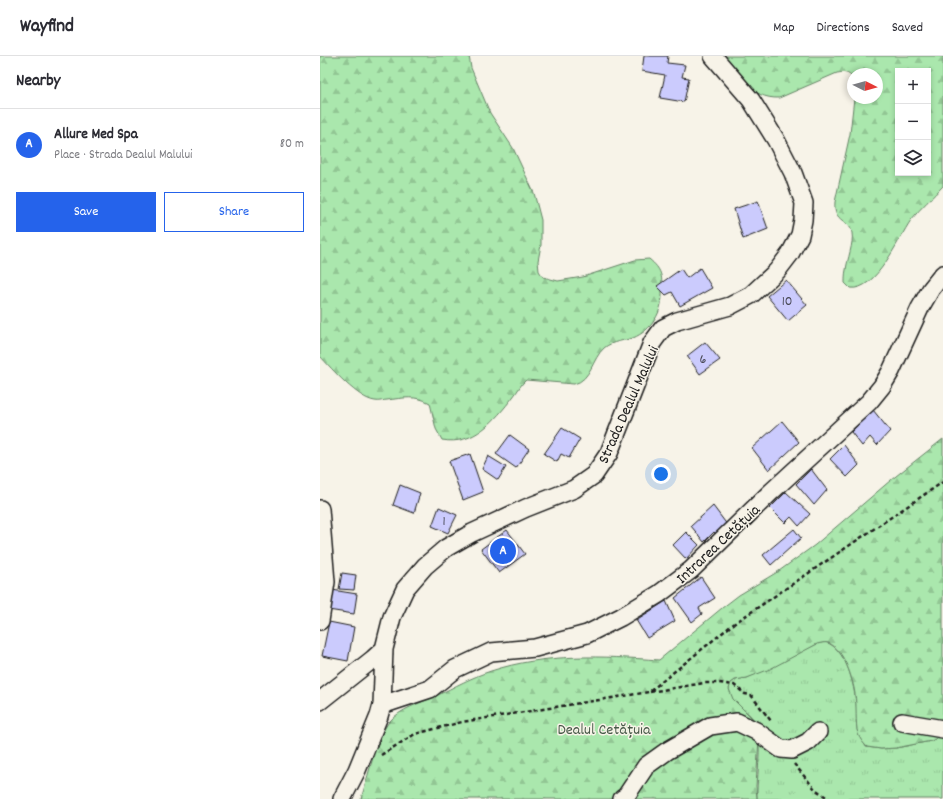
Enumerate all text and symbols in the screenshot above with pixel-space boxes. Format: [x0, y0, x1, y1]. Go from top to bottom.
text: Wayfind [20, 14, 74, 41]
text: Map [773, 18, 795, 38]
text: Directions [817, 18, 870, 38]
text: Saved [892, 18, 923, 38]
north arrow [847, 68, 883, 104]
map controls [895, 68, 931, 176]
button: + [895, 68, 931, 104]
text: Nearby [16, 70, 60, 94]
button: − [895, 104, 931, 140]
text: Allure Med Spa [54, 124, 138, 146]
text: A [25, 135, 33, 154]
text: 80 m [280, 135, 304, 154]
button: layers [895, 140, 931, 176]
text: Place · Strada Dealul Malului [54, 146, 192, 165]
button: Save [16, 192, 156, 232]
button: Share [164, 192, 304, 232]
house number: 10 [782, 292, 792, 312]
street label: Strada Dealul Malului [593, 342, 666, 468]
house number: 6 [700, 350, 707, 370]
your location [651, 464, 671, 484]
street label: Intrarea Cetățuia [671, 499, 766, 590]
house number: 1 [442, 512, 446, 532]
pin: A [490, 536, 516, 566]
park label: Dealul Cetățuia [557, 719, 651, 742]

